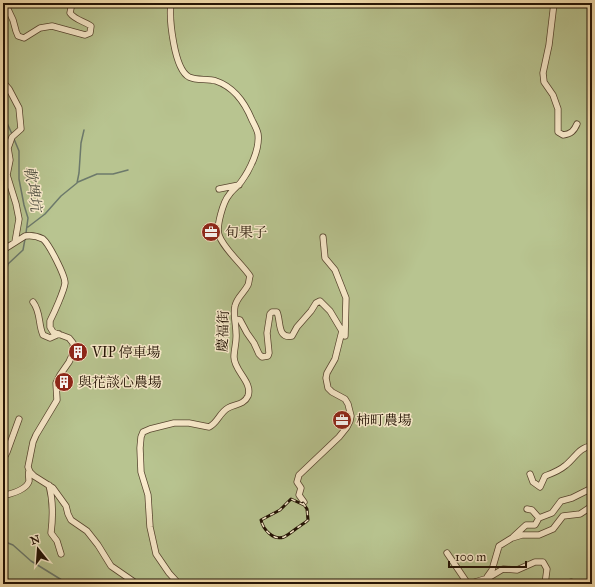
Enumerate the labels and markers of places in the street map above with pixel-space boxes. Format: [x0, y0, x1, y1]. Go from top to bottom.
office icon: 旬果子 [200, 221, 222, 243]
place label: 旬果子 [225, 224, 267, 241]
building icon: VIP 停車場 [67, 341, 89, 363]
place label: VIP 停車場 [91, 344, 161, 361]
building icon: 與花談心農場 [53, 371, 75, 393]
place label: 與花談心農場 [78, 374, 162, 391]
office icon: 柿町農場 [331, 409, 353, 431]
place label: 柿町農場 [356, 412, 412, 429]

